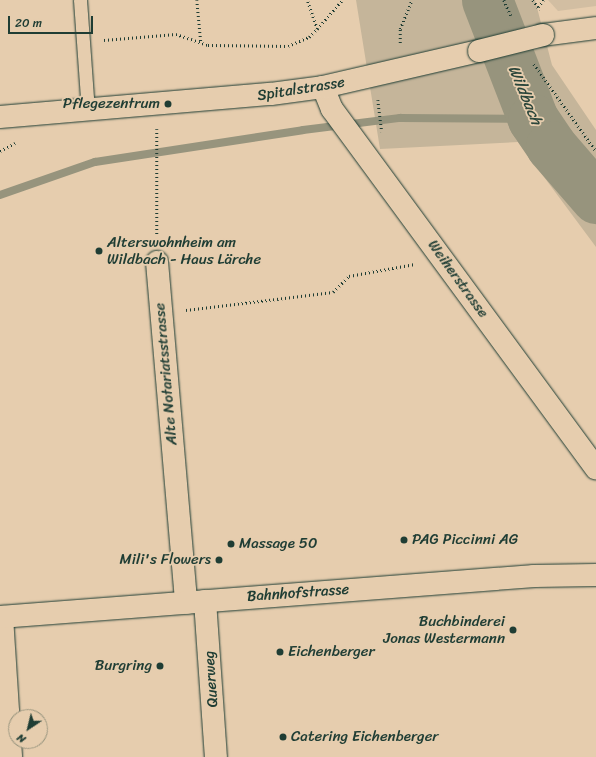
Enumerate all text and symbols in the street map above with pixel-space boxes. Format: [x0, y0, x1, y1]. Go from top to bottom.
scale bar [10, 8, 95, 34]
text: 20 m [15, 12, 42, 34]
water label: Wildbach [504, 62, 546, 128]
street label: Spitalstrasse [256, 73, 346, 105]
place label: Pflegezentrum [63, 95, 160, 113]
marker: Pflegezentrum [163, 99, 173, 109]
place label: Alterswohnheim am Wildbach - Haus Lärche [107, 233, 261, 268]
street label: Weiherstrasse [424, 237, 492, 321]
marker: Alterswohnheim am Wildbach - Haus Lärche [94, 246, 104, 256]
street label: Alte Notariatsstrasse [151, 302, 181, 446]
place label: PAG Piccinni AG [412, 531, 519, 549]
place label: Massage 50 [239, 535, 317, 553]
marker: PAG Piccinni AG [399, 535, 409, 545]
marker: Massage 50 [226, 539, 236, 549]
place label: Mili's Flowers [119, 551, 211, 569]
marker: Mili's Flowers [214, 555, 224, 565]
street label: Bahnhofstrasse [246, 580, 350, 606]
place label: Buchbinderei Jonas Westermann [382, 612, 505, 647]
marker: Buchbinderei Jonas Westermann [508, 625, 518, 635]
place label: Eichenberger [288, 643, 375, 661]
marker: Eichenberger [275, 647, 285, 657]
street label: Querweg [200, 650, 222, 708]
place label: Burgring [95, 657, 152, 675]
marker: Burgring [155, 661, 165, 671]
north arrow [8, 709, 48, 749]
text: N [13, 728, 30, 748]
place label: Catering Eichenberger [291, 728, 439, 746]
marker: Catering Eichenberger [278, 732, 288, 742]

